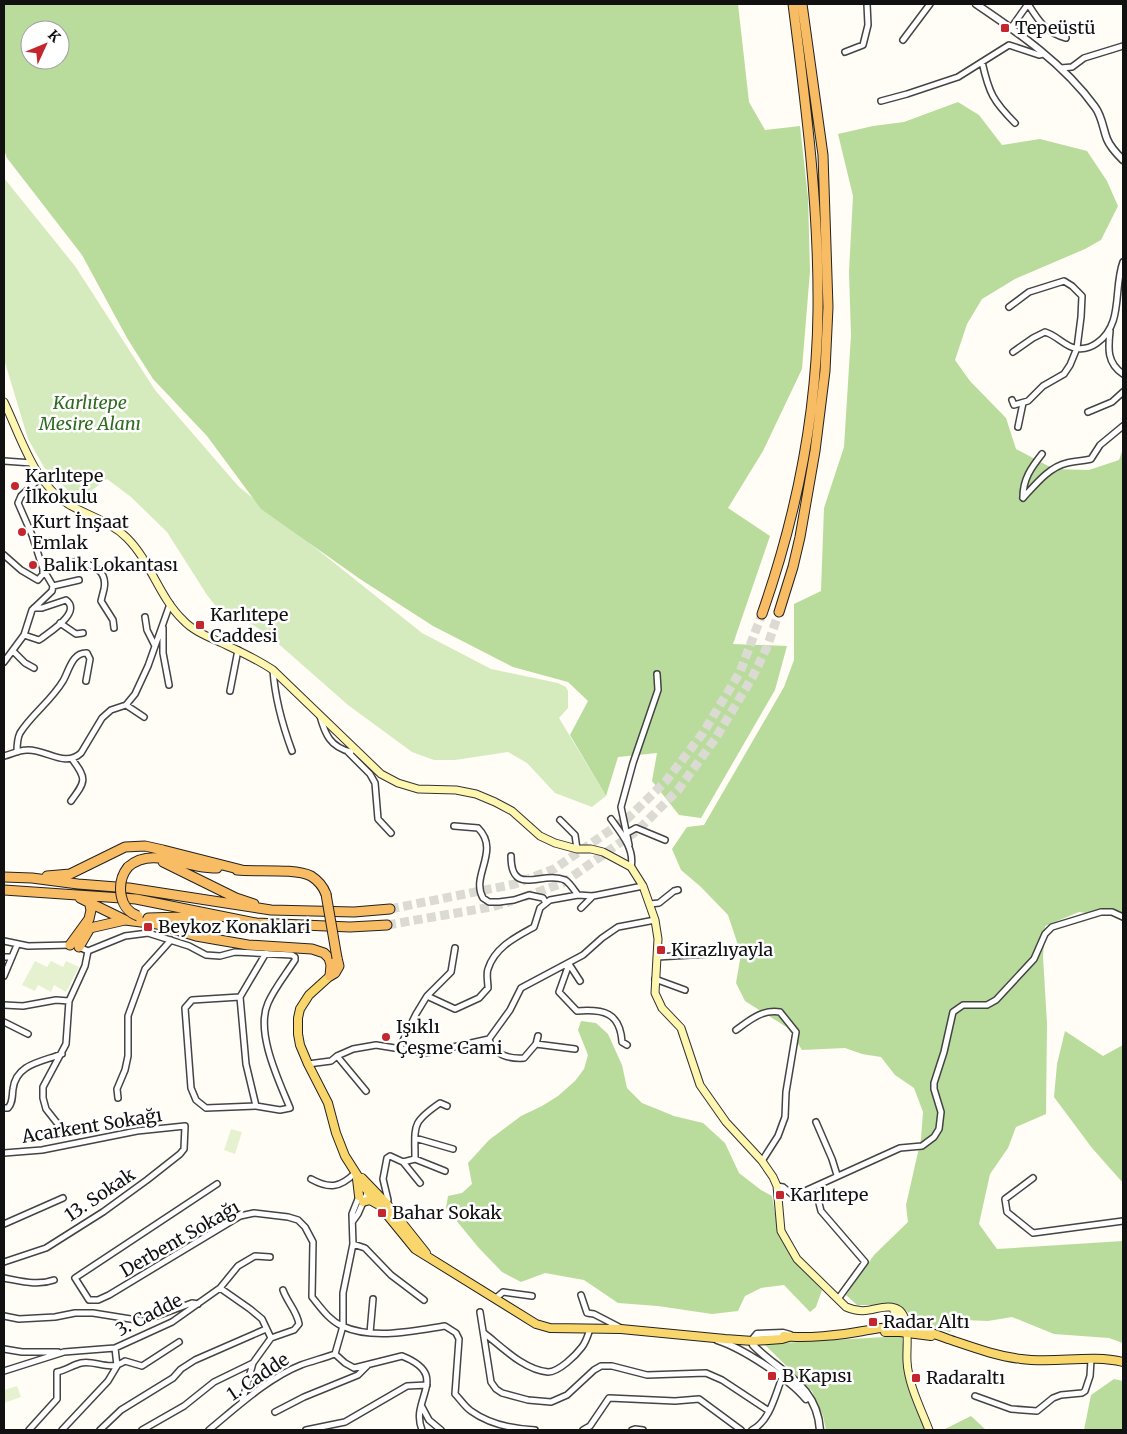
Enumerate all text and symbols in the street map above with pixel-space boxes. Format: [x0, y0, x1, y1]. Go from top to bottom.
place label: Tepeüstü [1015, 16, 1096, 39]
north arrow [20, 20, 70, 70]
marker: Tepeüstü [999, 22, 1011, 34]
text: K [44, 26, 65, 46]
park label: Karlıtepe Mesire Alanı [38, 391, 141, 435]
place label: Karlıtepe İlkokulu [25, 464, 103, 508]
marker: Karlıtepe İlkokulu [9, 480, 21, 492]
place label: Kurt İnşaat Emlak [32, 510, 129, 554]
marker: Kurt İnşaat Emlak [16, 526, 28, 538]
place label: Balık Lokantası [43, 553, 178, 576]
marker: Balık Lokantası [27, 559, 39, 571]
place label: Karlıtepe Caddesi [210, 603, 288, 647]
marker: Karlıtepe Caddesi [194, 619, 206, 631]
place label: Beykoz Konaklari [158, 915, 311, 938]
marker: Beykoz Konaklari [142, 921, 154, 933]
place label: Kirazlıyayla [671, 938, 773, 961]
marker: Kirazlıyayla [655, 944, 667, 956]
place label: Işıklı Çeşme Cami [396, 1015, 503, 1059]
marker: Işıklı Çeşme Cami [380, 1031, 392, 1043]
street label: Acarkent Sokağı [19, 1103, 164, 1148]
street label: 13. Sokak [60, 1162, 140, 1226]
place label: Karlıtepe [790, 1183, 868, 1206]
marker: Karlıtepe [774, 1189, 786, 1201]
street label: Derbent Sokağı [116, 1195, 244, 1282]
place label: Bahar Sokak [392, 1201, 502, 1224]
marker: Bahar Sokak [376, 1207, 388, 1219]
street label: 3. Cadde [112, 1288, 186, 1341]
place label: Radar Altı [883, 1310, 970, 1333]
marker: Radar Altı [867, 1316, 879, 1328]
street label: 1. Cadde [222, 1348, 293, 1406]
place label: B Kapısı [782, 1364, 852, 1387]
place label: Radaraltı [926, 1366, 1005, 1389]
marker: B Kapısı [766, 1370, 778, 1382]
marker: Radaraltı [910, 1372, 922, 1384]

